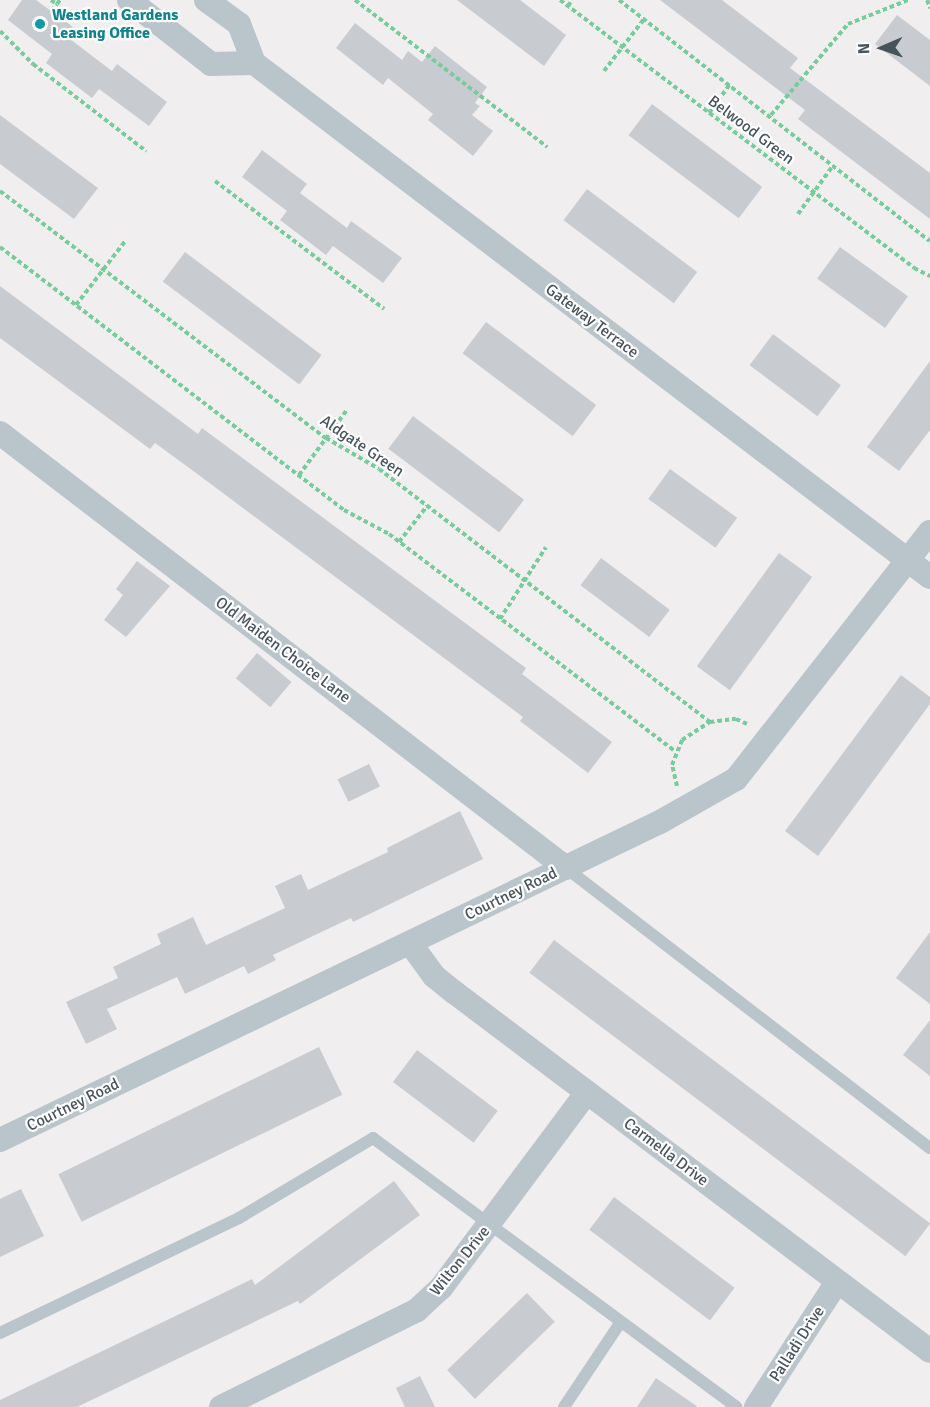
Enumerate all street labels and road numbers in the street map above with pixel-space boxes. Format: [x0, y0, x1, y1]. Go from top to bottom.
street label: Belwood Green [704, 91, 798, 169]
street label: Gateway Terrace [542, 280, 642, 362]
street label: Aldgate Green [317, 411, 407, 481]
street label: Old Maiden Choice Lane [212, 593, 354, 707]
street label: Courtney Road [462, 863, 560, 925]
street label: Courtney Road [24, 1074, 122, 1136]
street label: Carmella Drive [620, 1114, 712, 1190]
street label: Wilton Drive [426, 1222, 494, 1300]
street label: Palladi Drive [765, 1303, 829, 1385]

